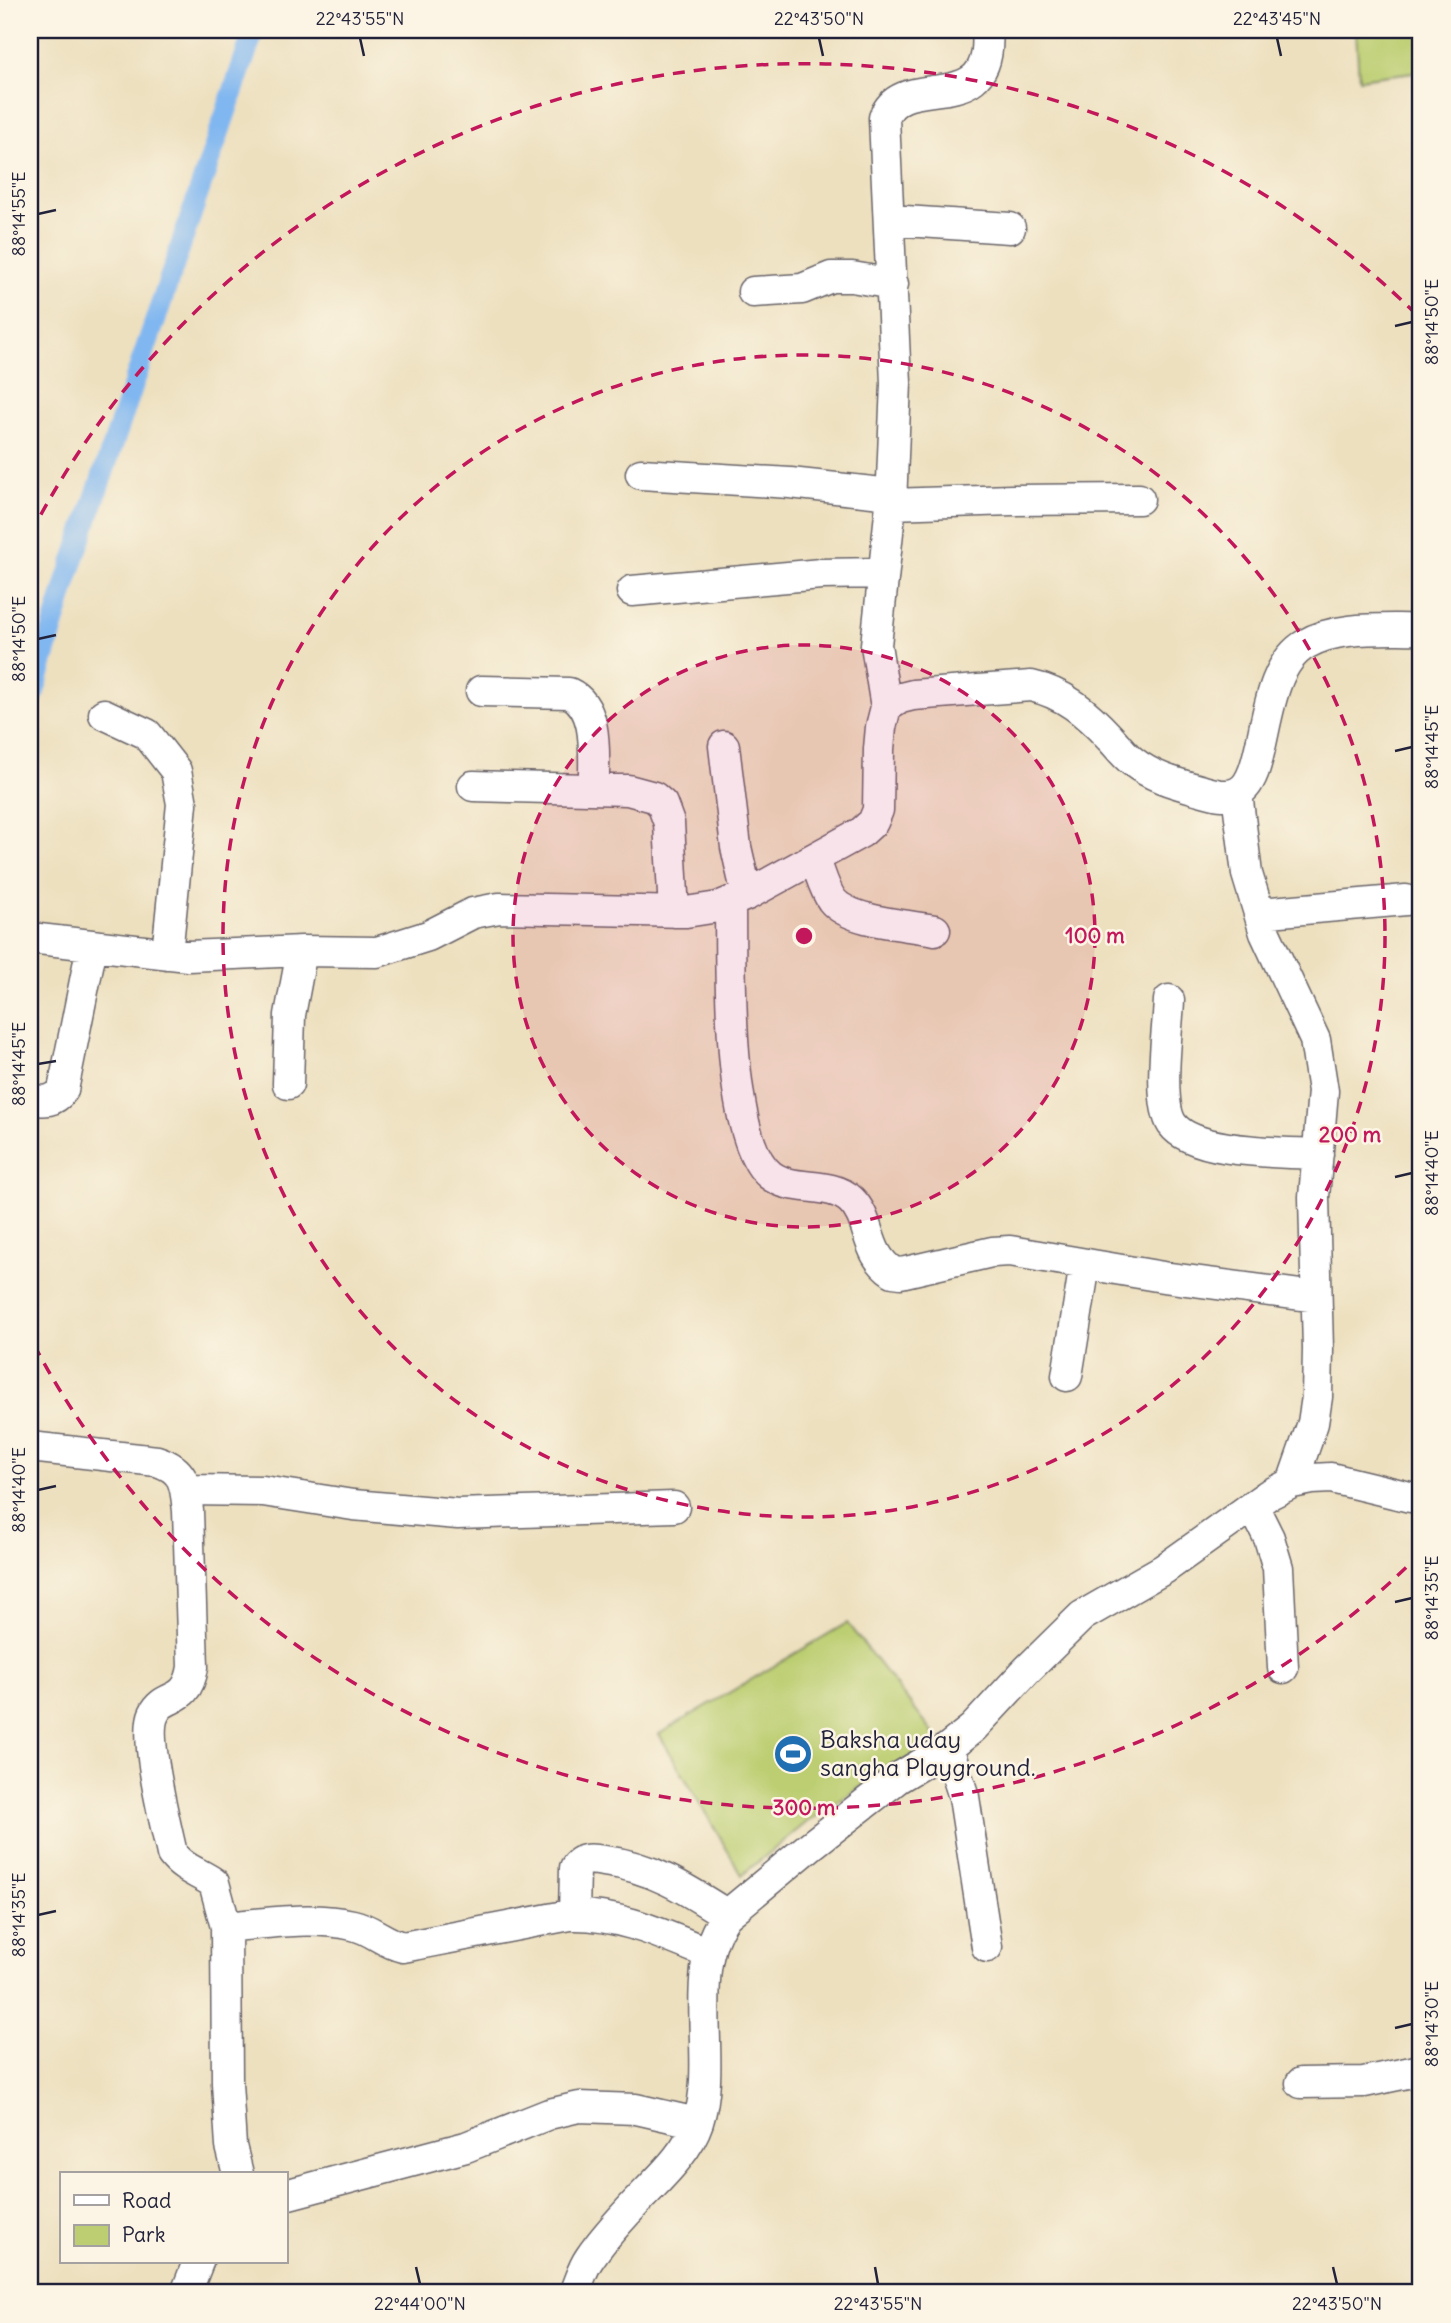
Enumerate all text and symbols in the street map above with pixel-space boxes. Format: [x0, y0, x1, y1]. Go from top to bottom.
text: 22°43'55"N [316, 7, 404, 30]
text: 22°43'50"N [774, 7, 864, 30]
text: 22°43'45"N [1233, 7, 1321, 30]
text: 88°14'55"E [7, 171, 30, 257]
text: 88°14'50"E [1420, 279, 1443, 365]
text: 88°14'50"E [7, 596, 30, 682]
text: 88°14'45"E [1420, 705, 1443, 789]
text: 100 m [1065, 922, 1125, 949]
centre of rings [792, 924, 816, 948]
text: 88°14'45"E [7, 1022, 30, 1106]
text: 200 m [1319, 1121, 1382, 1148]
text: 88°14'40"E [1420, 1130, 1443, 1216]
text: 88°14'40"E [7, 1447, 30, 1533]
text: 88°14'35"E [1420, 1555, 1443, 1641]
place label: Baksha uday sangha Playground. [820, 1724, 1036, 1782]
sports icon: Baksha uday sangha Playground. [772, 1733, 814, 1775]
text: 300 m [773, 1794, 836, 1821]
text: 88°14'35"E [7, 1872, 30, 1958]
text: 88°14'30"E [1420, 1981, 1443, 2067]
legend [60, 2172, 287, 2264]
text: Road [122, 2187, 171, 2214]
text: Park [122, 2221, 165, 2248]
text: 22°44'00"N [374, 2292, 466, 2315]
text: 22°43'55"N [834, 2292, 922, 2315]
text: 22°43'50"N [1292, 2292, 1382, 2315]

